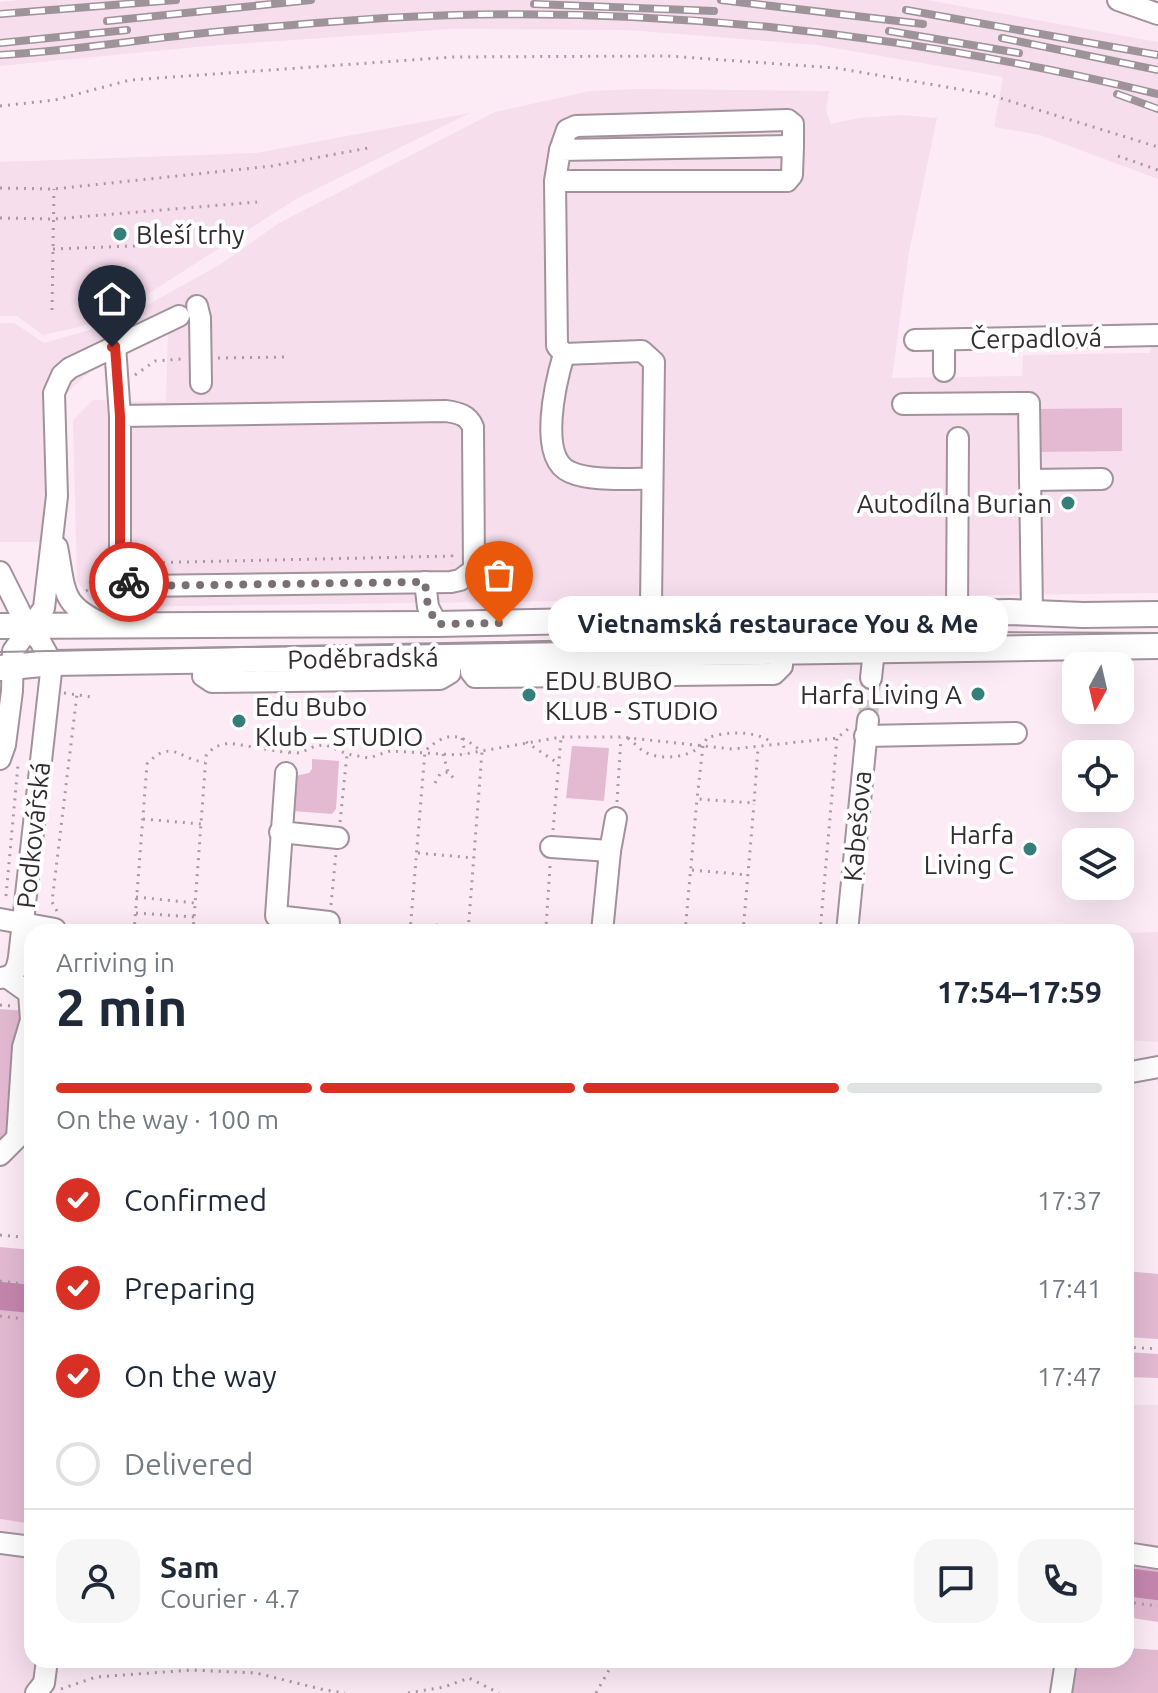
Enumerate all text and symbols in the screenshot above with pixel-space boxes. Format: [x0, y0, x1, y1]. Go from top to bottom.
place label: Bleší trhy [136, 220, 244, 249]
marker: Bleší trhy [111, 225, 129, 243]
pin [78, 265, 146, 347]
icon: home [90, 277, 134, 321]
street label: Čerpadlová [970, 322, 1102, 354]
place label: Autodílna Burian [857, 489, 1052, 518]
marker: Autodílna Burian [1059, 494, 1077, 512]
pin [465, 541, 533, 623]
courier [89, 542, 169, 622]
icon: bag [477, 553, 521, 597]
icon: bike [107, 560, 151, 604]
callout: Vietnamská restaurace You & Me [547, 595, 1007, 651]
text: Vietnamská restaurace You & Me [578, 609, 978, 638]
street label: Poděbradská [287, 642, 439, 674]
north arrow [1062, 652, 1134, 724]
map controls [1062, 652, 1134, 900]
place label: EDU BUBO KLUB - STUDIO [545, 666, 719, 725]
place label: Harfa Living A [800, 680, 962, 709]
marker: Harfa Living A [969, 685, 987, 703]
marker: EDU BUBO KLUB - STUDIO [520, 686, 538, 704]
place label: Edu Bubo Klub – STUDIO [255, 692, 423, 751]
marker: Edu Bubo Klub – STUDIO [230, 712, 248, 730]
button: locate [1062, 740, 1134, 812]
street label: Podkovářská [11, 760, 55, 910]
street label: Kabešova [838, 769, 876, 883]
place label: Harfa Living C [924, 820, 1014, 879]
button: layers [1062, 828, 1134, 900]
marker: Harfa Living C [1021, 840, 1039, 858]
text: Arriving in [56, 948, 175, 977]
text: 17:54–17:59 [937, 975, 1102, 1009]
text: 2 min [56, 978, 187, 1036]
text: On the way · 100 m [56, 1105, 279, 1134]
icon: check [56, 1178, 100, 1222]
text: Confirmed [124, 1183, 267, 1217]
text: 17:37 [1037, 1186, 1102, 1215]
icon: check [56, 1266, 100, 1310]
text: Preparing [124, 1271, 256, 1305]
text: 17:41 [1037, 1274, 1102, 1303]
icon: check [56, 1354, 100, 1398]
text: On the way [124, 1359, 277, 1393]
text: 17:47 [1037, 1362, 1102, 1391]
text: Delivered [124, 1447, 253, 1481]
button: person [56, 1539, 140, 1623]
button: chat [914, 1539, 998, 1623]
button: phone [1018, 1539, 1102, 1623]
text: Sam [160, 1550, 219, 1584]
text: Courier · 4.7 [160, 1584, 300, 1613]

